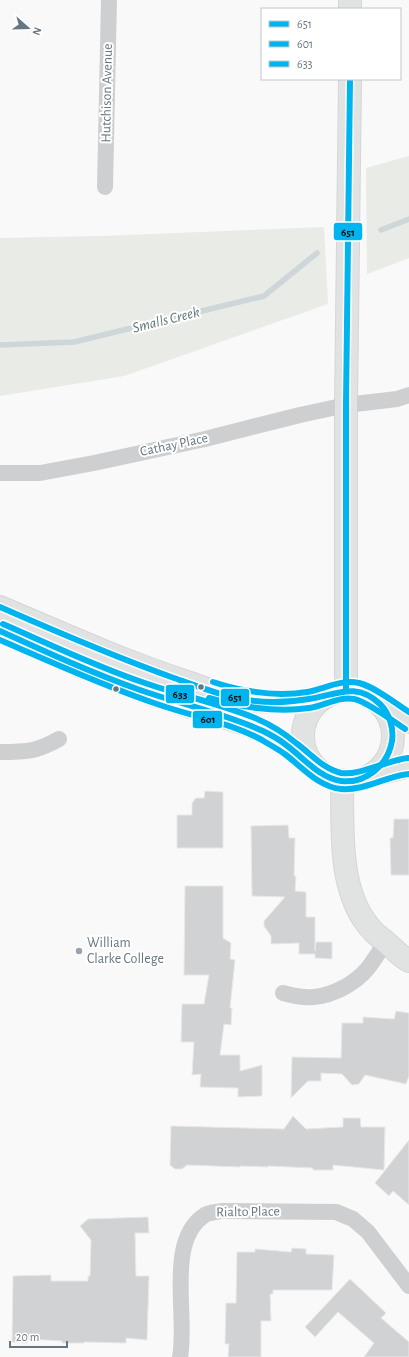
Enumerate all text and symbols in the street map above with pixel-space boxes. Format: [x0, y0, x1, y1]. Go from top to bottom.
north arrow [8, 8, 48, 48]
legend [261, 8, 401, 80]
text: 651 [297, 18, 312, 30]
text: N [30, 26, 43, 37]
text: 601 [297, 38, 313, 50]
street label: Hutchison Avenue [99, 43, 115, 143]
text: 633 [297, 58, 313, 70]
line badge: 651 [333, 222, 363, 241]
text: 651 [341, 227, 355, 238]
water label: Smalls Creek [131, 304, 201, 336]
street label: Cathay Place [139, 431, 209, 459]
unlabelled marker [196, 682, 206, 692]
unlabelled marker [111, 684, 121, 694]
line badge: 633 [165, 684, 195, 704]
line badge: 651 [220, 688, 250, 707]
text: 633 [173, 689, 188, 700]
text: 651 [228, 692, 242, 703]
line badge: 601 [192, 710, 223, 729]
text: 601 [200, 714, 216, 725]
place label: William Clarke College [87, 936, 164, 966]
marker: William Clarke College [74, 946, 84, 956]
street label: Rialto Place [216, 1204, 280, 1220]
scale bar [10, 1323, 67, 1349]
text: 20 m [16, 1331, 39, 1343]

